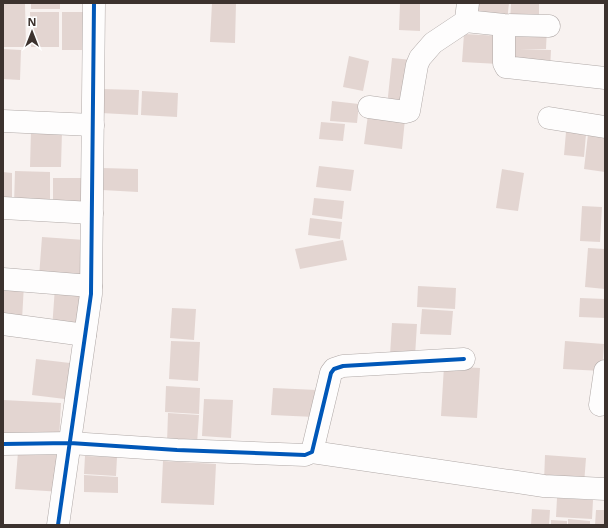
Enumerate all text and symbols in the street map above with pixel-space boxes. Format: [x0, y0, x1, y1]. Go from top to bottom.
north arrow [12, 12, 52, 52]
text: N [28, 14, 36, 29]

